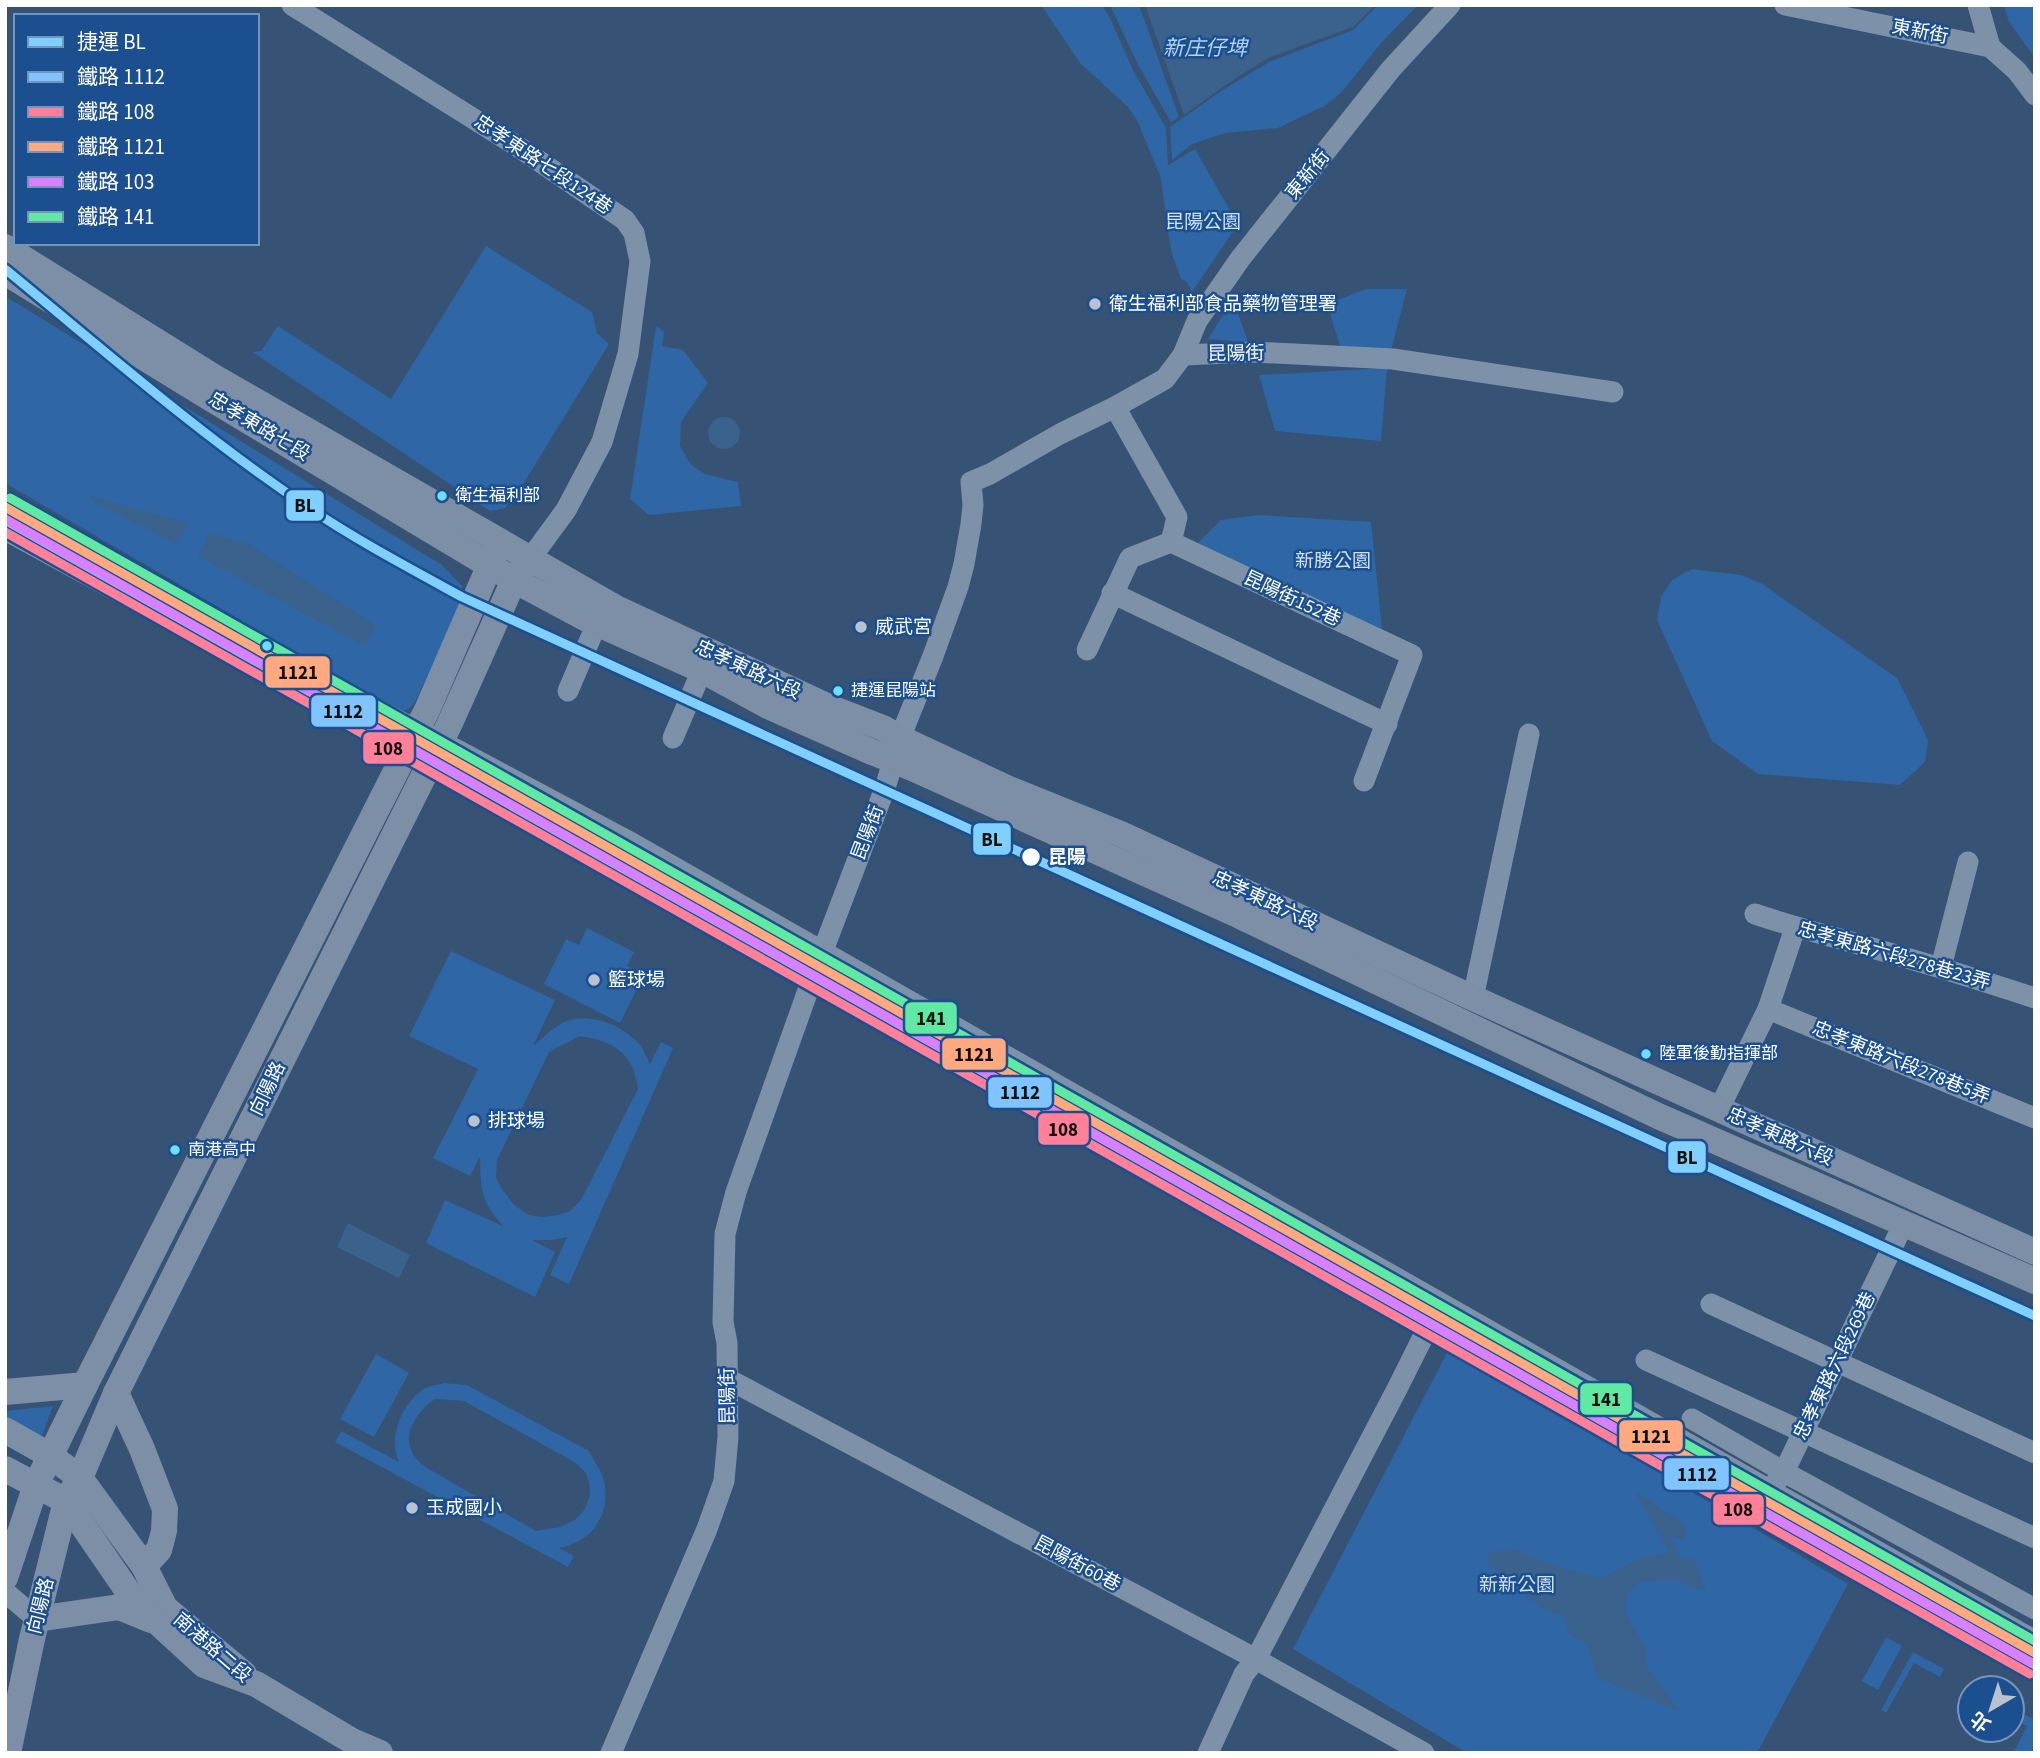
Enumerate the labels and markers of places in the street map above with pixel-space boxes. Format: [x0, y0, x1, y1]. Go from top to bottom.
place label: 衛生福利部食品藥物管理署 [1109, 291, 1337, 318]
marker: 衛生福利部食品藥物管理署 [1087, 296, 1103, 312]
place label: 衛生福利部 [455, 484, 540, 508]
marker: 衛生福利部 [435, 489, 449, 503]
place label: 威武宮 [875, 614, 932, 641]
marker: 威武宮 [853, 619, 869, 635]
unlabelled marker [260, 639, 274, 653]
place label: 捷運昆陽站 [851, 679, 936, 703]
marker: 捷運昆陽站 [831, 684, 845, 698]
place label: 昆陽 [1048, 844, 1086, 871]
marker: 昆陽 [1020, 846, 1042, 868]
place label: 籃球場 [608, 967, 665, 994]
marker: 籃球場 [586, 972, 602, 988]
place label: 陸軍後勤指揮部 [1659, 1042, 1778, 1066]
marker: 陸軍後勤指揮部 [1639, 1047, 1653, 1061]
place label: 排球場 [488, 1108, 545, 1135]
marker: 排球場 [466, 1113, 482, 1129]
place label: 南港高中 [188, 1138, 256, 1162]
marker: 南港高中 [168, 1143, 182, 1157]
place label: 玉成國小 [426, 1495, 502, 1522]
marker: 玉成國小 [404, 1500, 420, 1516]

